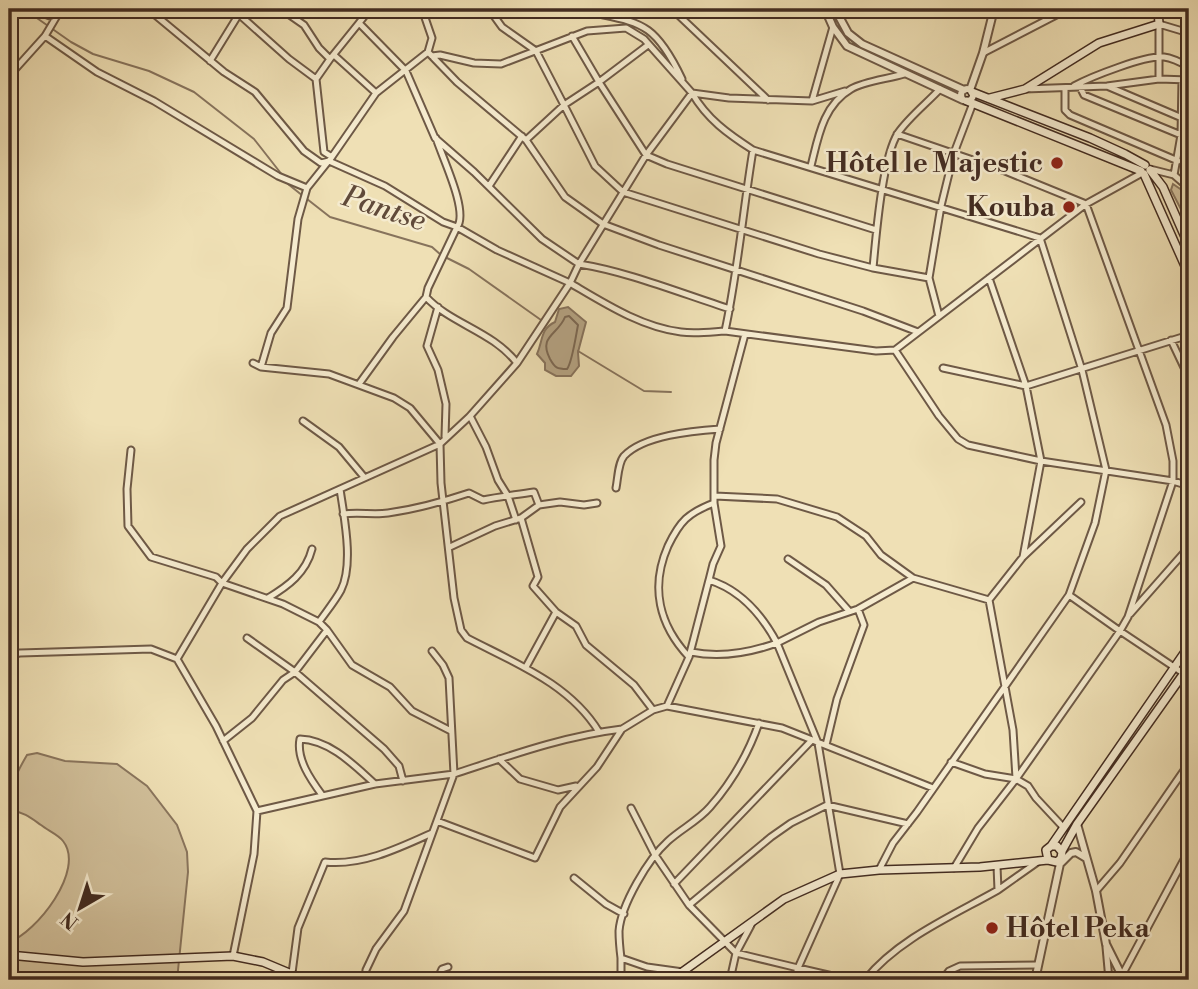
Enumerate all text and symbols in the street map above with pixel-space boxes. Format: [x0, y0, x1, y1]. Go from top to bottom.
place label: Hôtel le Majestic [825, 146, 1043, 181]
marker: Hôtel le Majestic [1049, 155, 1065, 171]
water label: Pantse [337, 177, 431, 240]
place label: Kouba [966, 190, 1056, 225]
marker: Kouba [1061, 199, 1077, 215]
north arrow [46, 874, 116, 944]
text: N [57, 906, 83, 934]
place label: Hôtel Peka [1006, 911, 1151, 946]
marker: Hôtel Peka [984, 920, 1000, 936]

